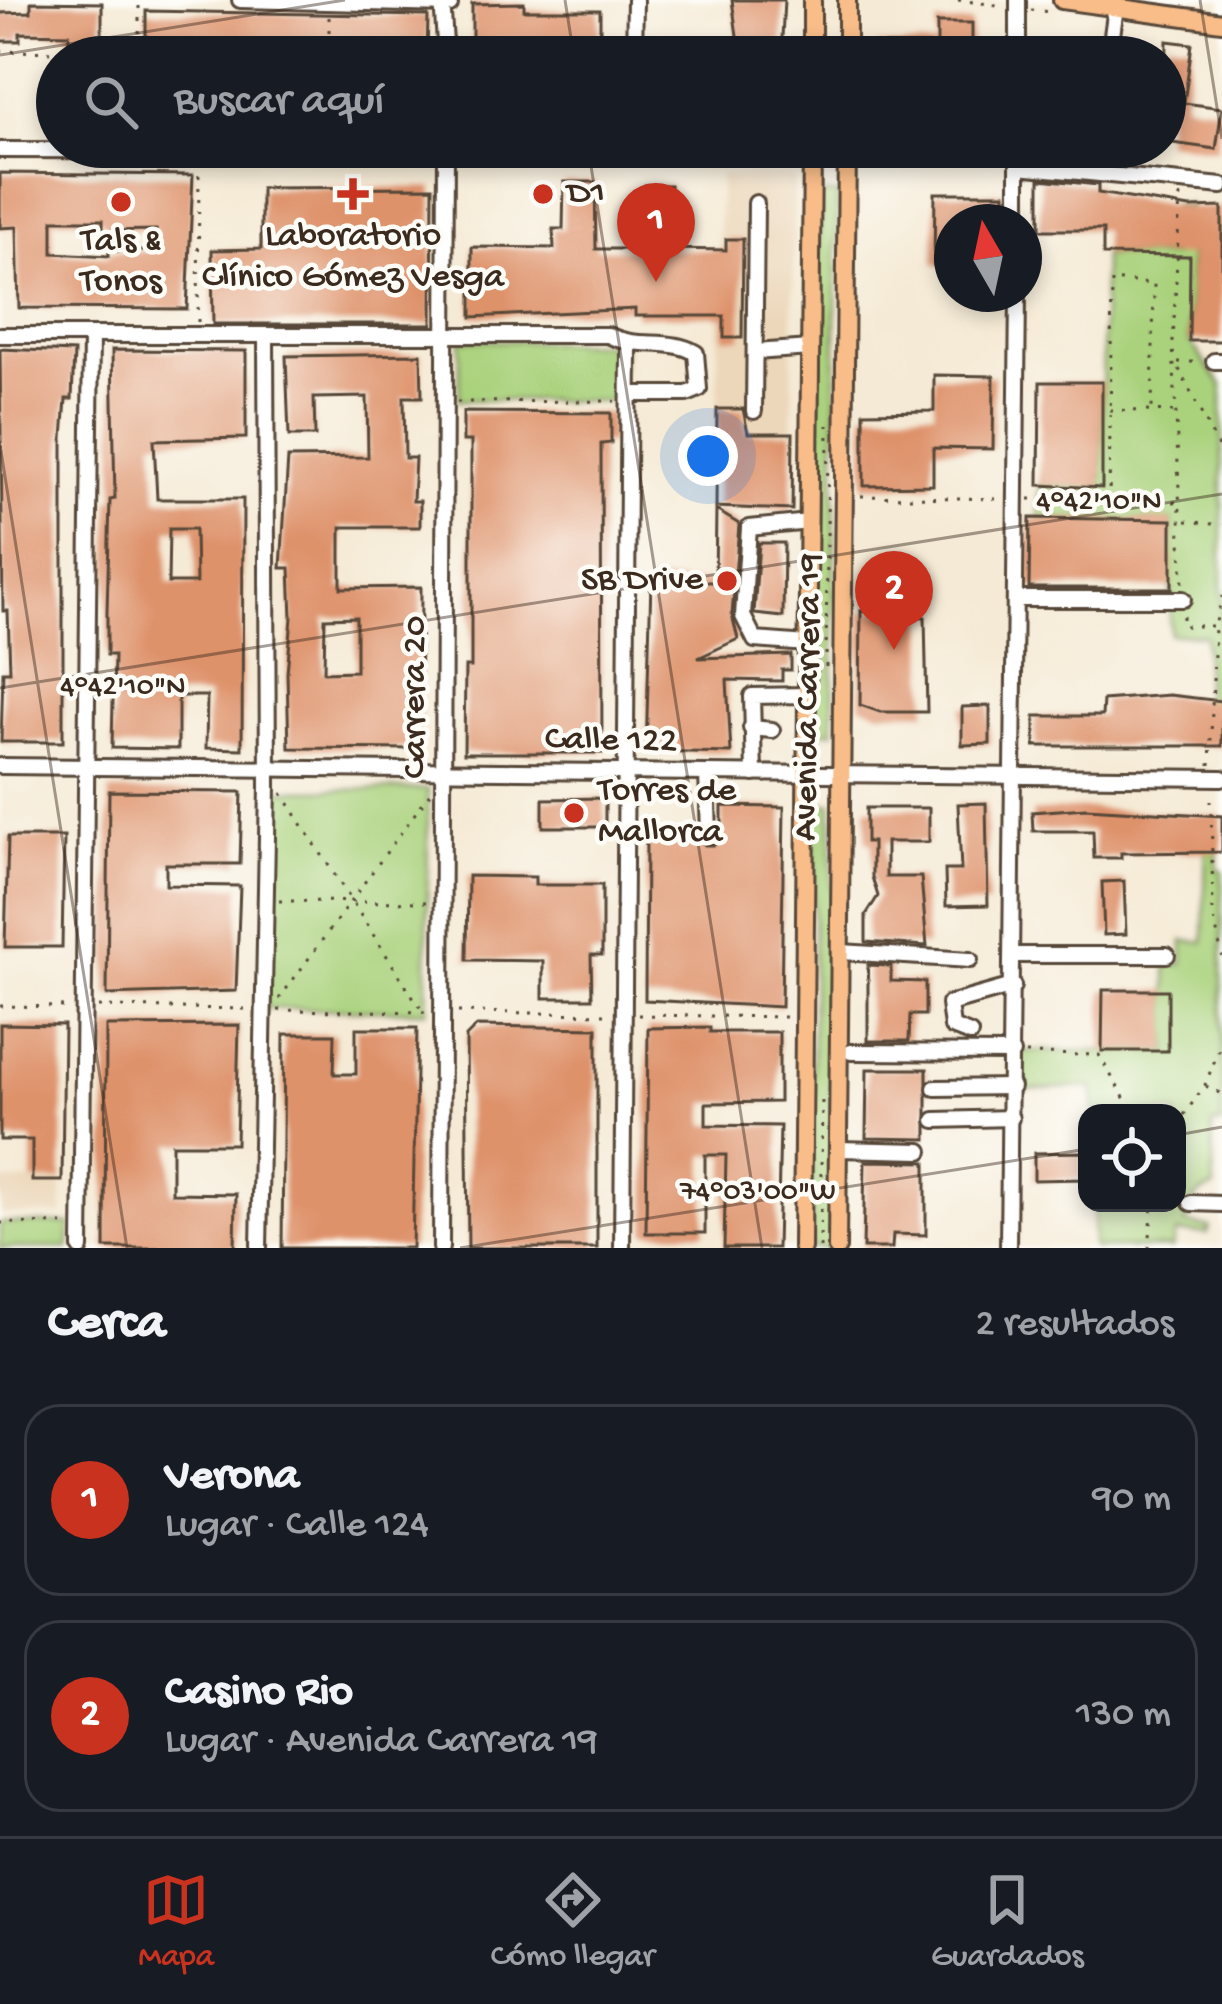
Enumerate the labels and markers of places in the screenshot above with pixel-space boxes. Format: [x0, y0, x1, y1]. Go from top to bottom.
place label: D1 [565, 173, 605, 216]
marker: Laboratorio Clínico Gómez Vesga [337, 178, 369, 210]
marker: D1 [530, 181, 556, 207]
pin: 1 [617, 183, 695, 282]
marker: Tals & Tonos [108, 189, 134, 215]
place label: Laboratorio Clínico Gómez Vesga [202, 216, 505, 300]
place label: Tals & Tonos [78, 221, 164, 305]
pin: 2 [855, 551, 933, 650]
place label: SB Drive [581, 560, 703, 603]
marker: SB Drive [714, 568, 740, 594]
place label: Torres de Mallorca [596, 771, 736, 855]
marker: Torres de Mallorca [561, 800, 587, 826]

